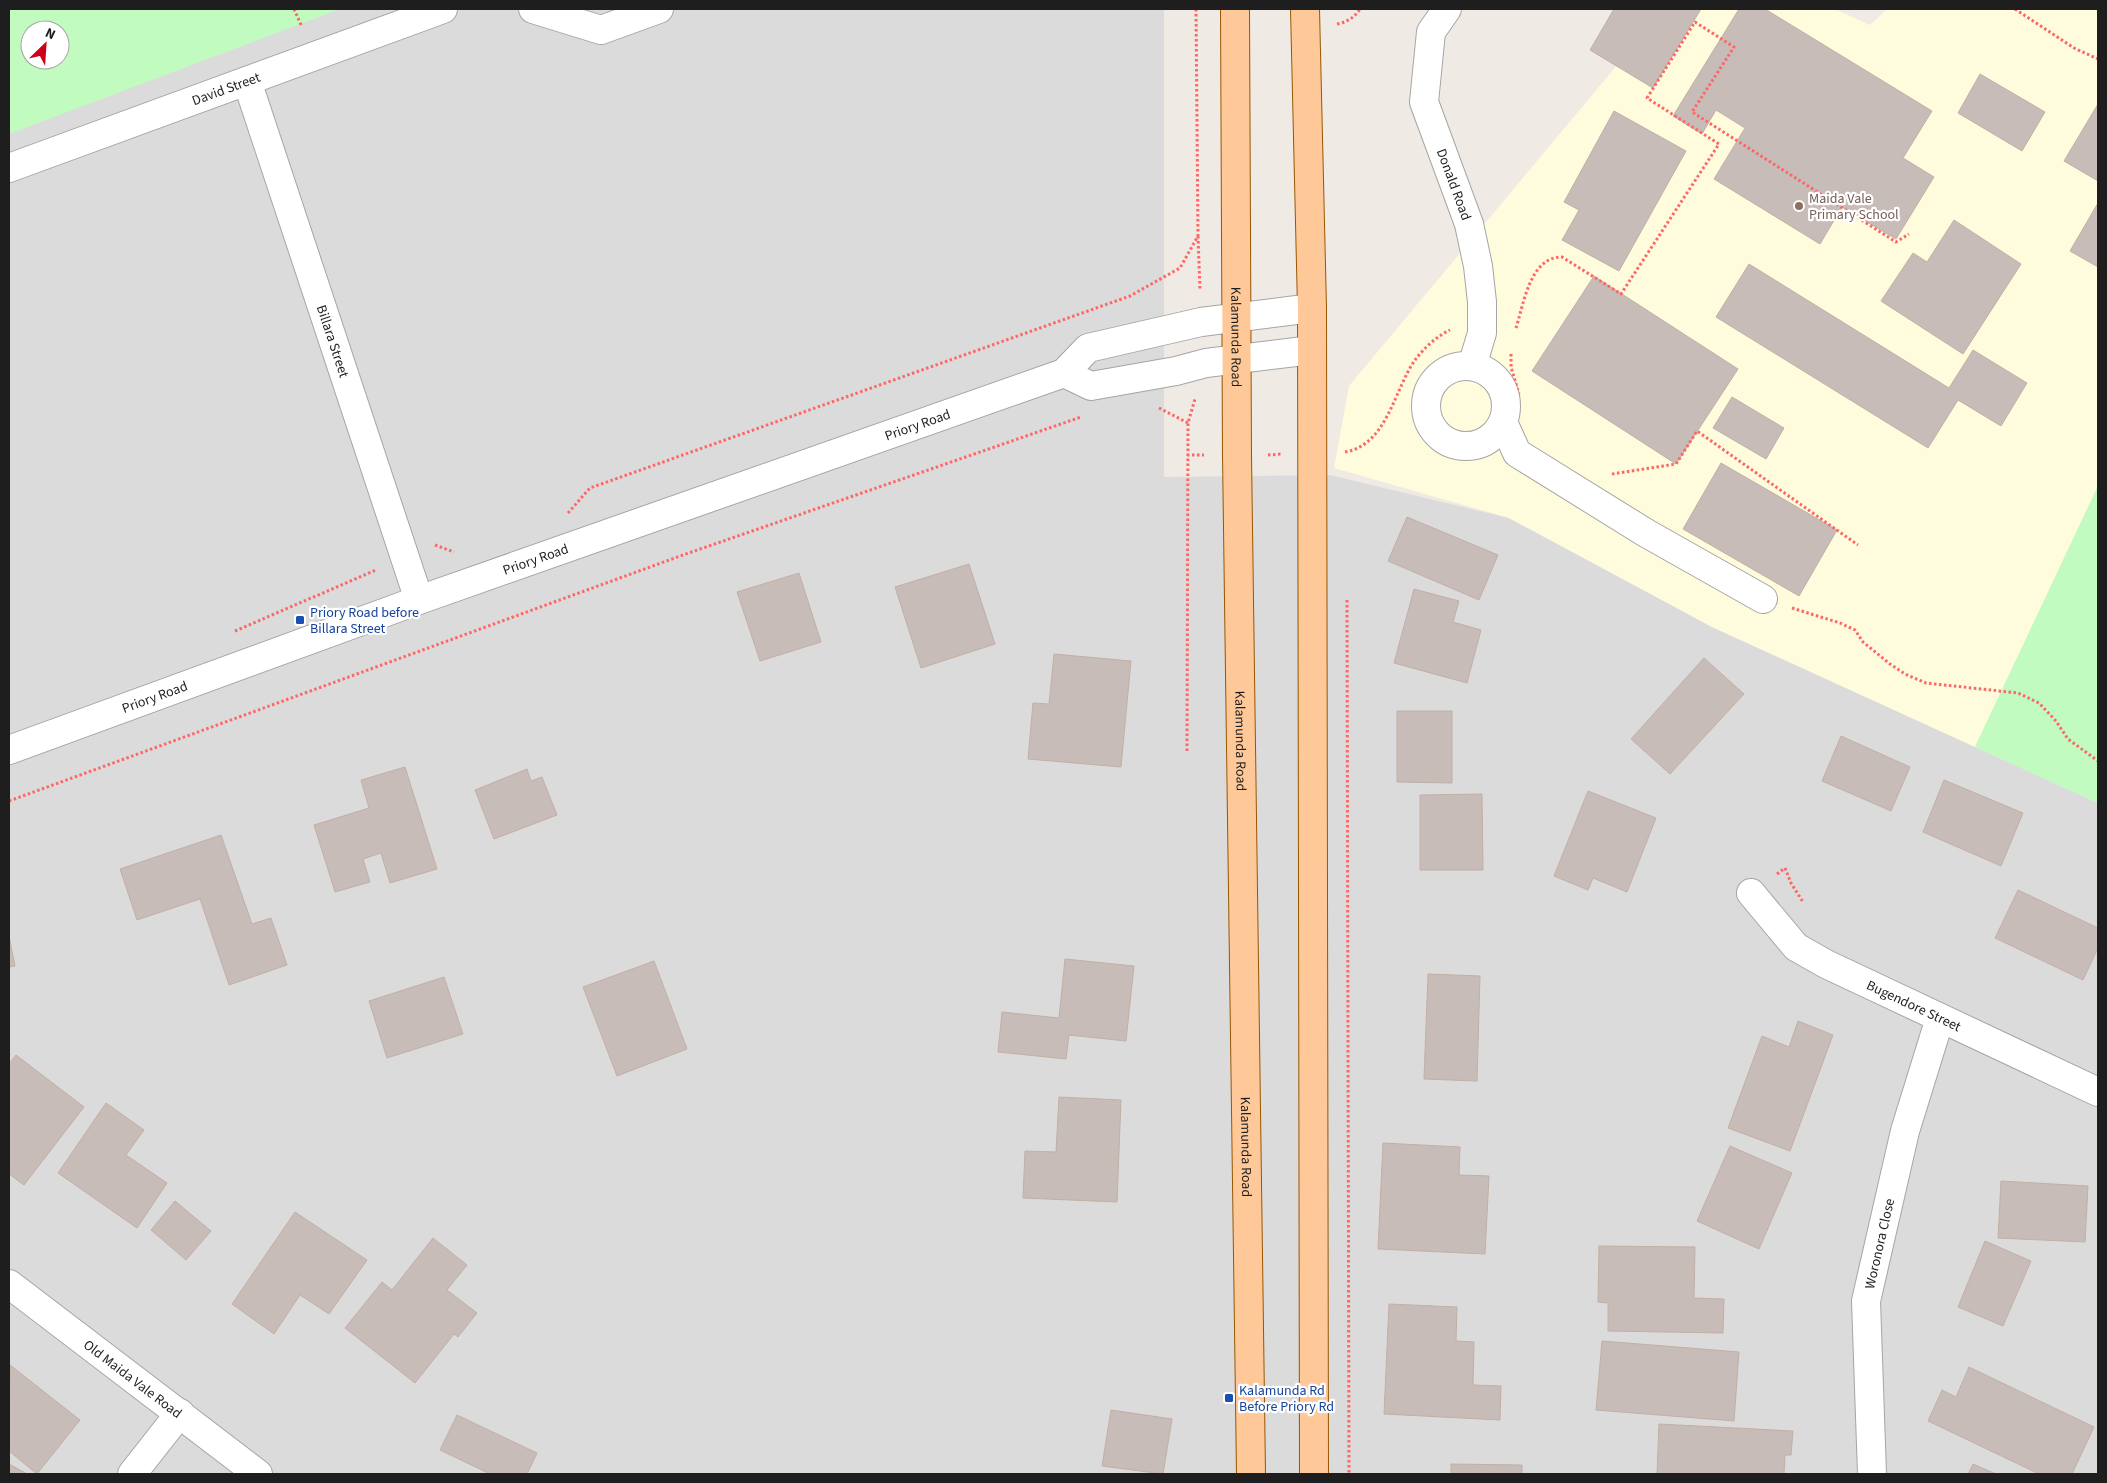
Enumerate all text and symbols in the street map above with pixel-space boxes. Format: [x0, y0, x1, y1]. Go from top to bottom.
north arrow [20, 20, 70, 70]
text: N [42, 23, 59, 45]
street label: David Street [189, 68, 263, 111]
street label: Donald Road [1431, 146, 1476, 223]
place label: Maida Vale Primary School [1809, 189, 1899, 225]
marker: Maida Vale Primary School [1793, 200, 1805, 212]
street label: Kalamunda Road [1225, 287, 1246, 387]
street label: Billara Street [311, 302, 354, 381]
street label: Priory Road [882, 405, 953, 446]
street label: Priory Road [500, 539, 571, 581]
place label: Priory Road before Billara Street [310, 603, 419, 639]
marker: Priory Road before Billara Street [294, 614, 306, 626]
street label: Priory Road [119, 677, 191, 719]
street label: Kalamunda Road [1229, 691, 1251, 791]
street label: Bugendore Street [1863, 975, 1964, 1037]
street label: Kalamunda Road [1235, 1097, 1256, 1197]
street label: Woronora Close [1860, 1196, 1900, 1291]
street label: Old Maida Vale Road [79, 1335, 186, 1424]
place label: Kalamunda Rd Before Priory Rd [1239, 1381, 1334, 1417]
marker: Kalamunda Rd Before Priory Rd [1223, 1392, 1235, 1404]

